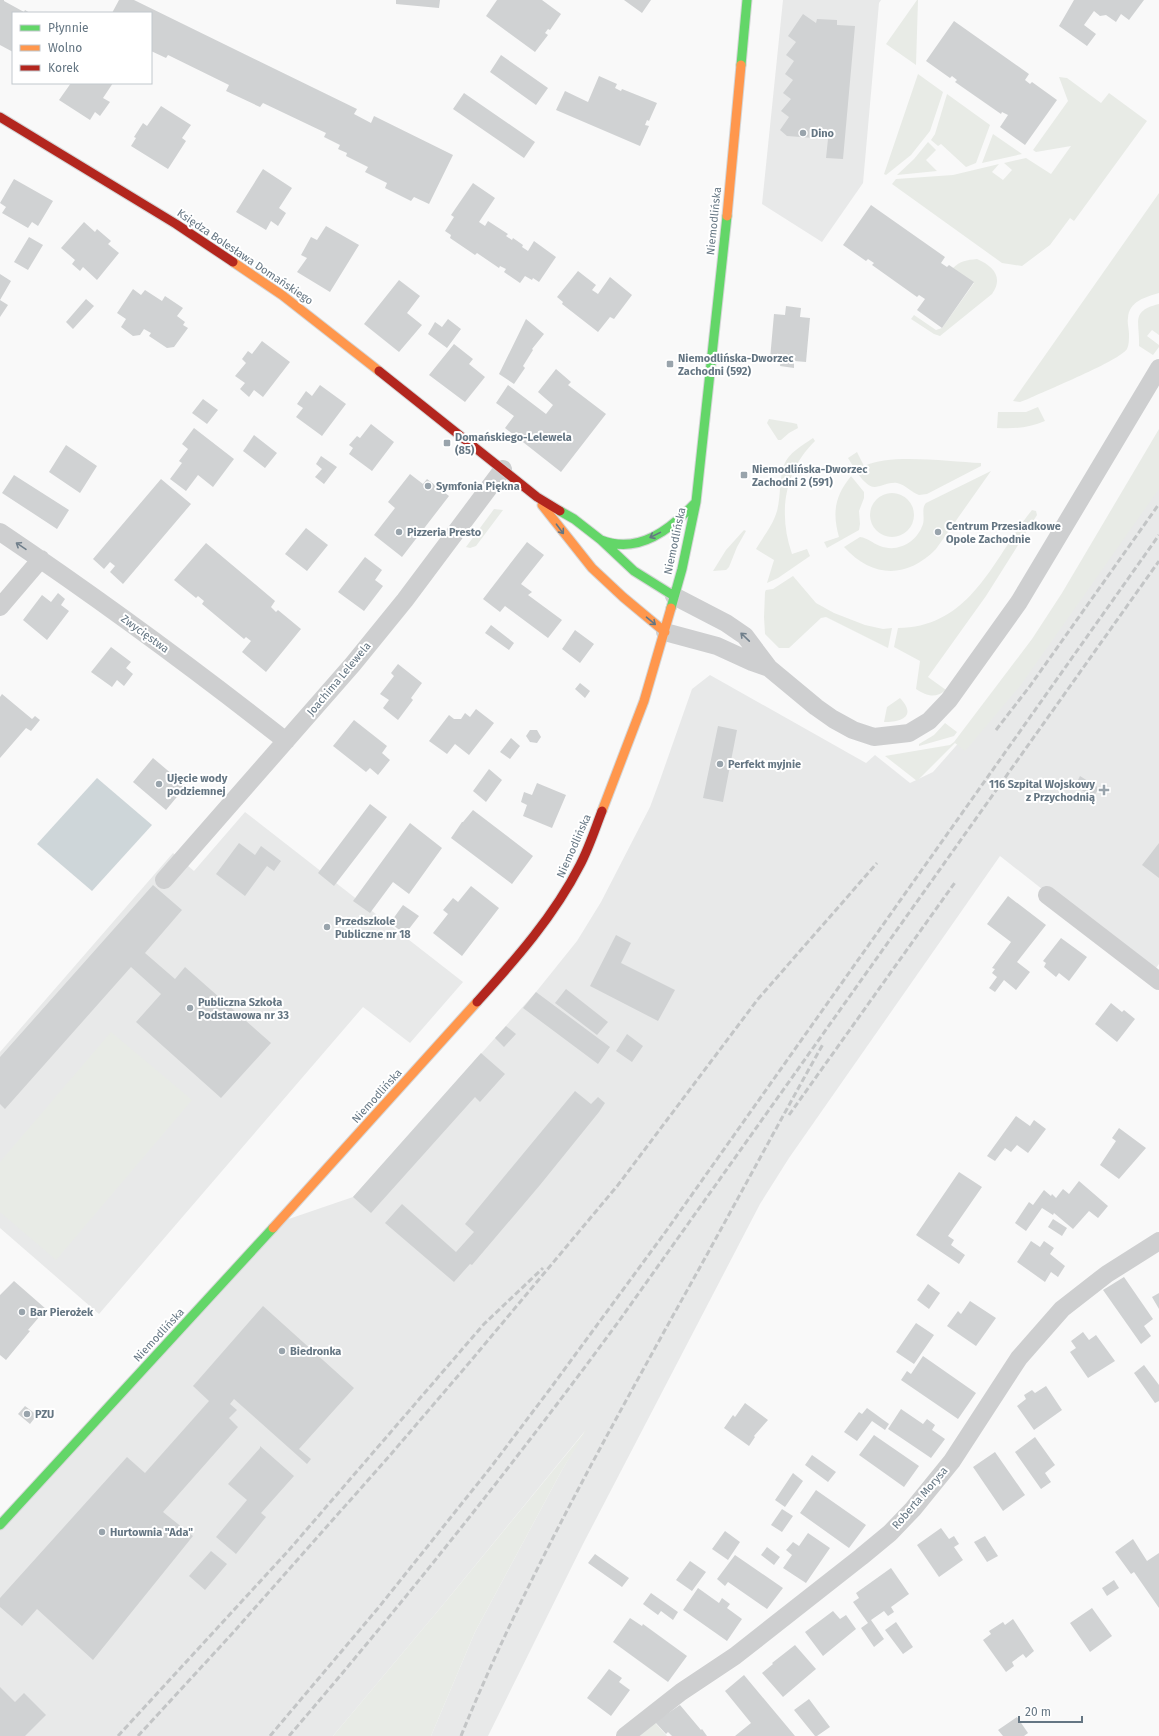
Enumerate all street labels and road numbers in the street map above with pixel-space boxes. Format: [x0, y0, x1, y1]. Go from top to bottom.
street label: Niemodlińska [704, 186, 724, 256]
street label: Księdza Bolesława Domańskiego [175, 207, 315, 307]
street label: Niemodlińska [662, 506, 688, 576]
street label: Zwycięstwa [118, 612, 172, 656]
street label: Joachima Lelewela [304, 640, 374, 718]
street label: Niemodlińska [554, 812, 594, 880]
street label: Niemodlińska [349, 1066, 405, 1126]
street label: Niemodlińska [131, 1306, 187, 1364]
street label: Roberta Morysa [889, 1464, 951, 1532]

